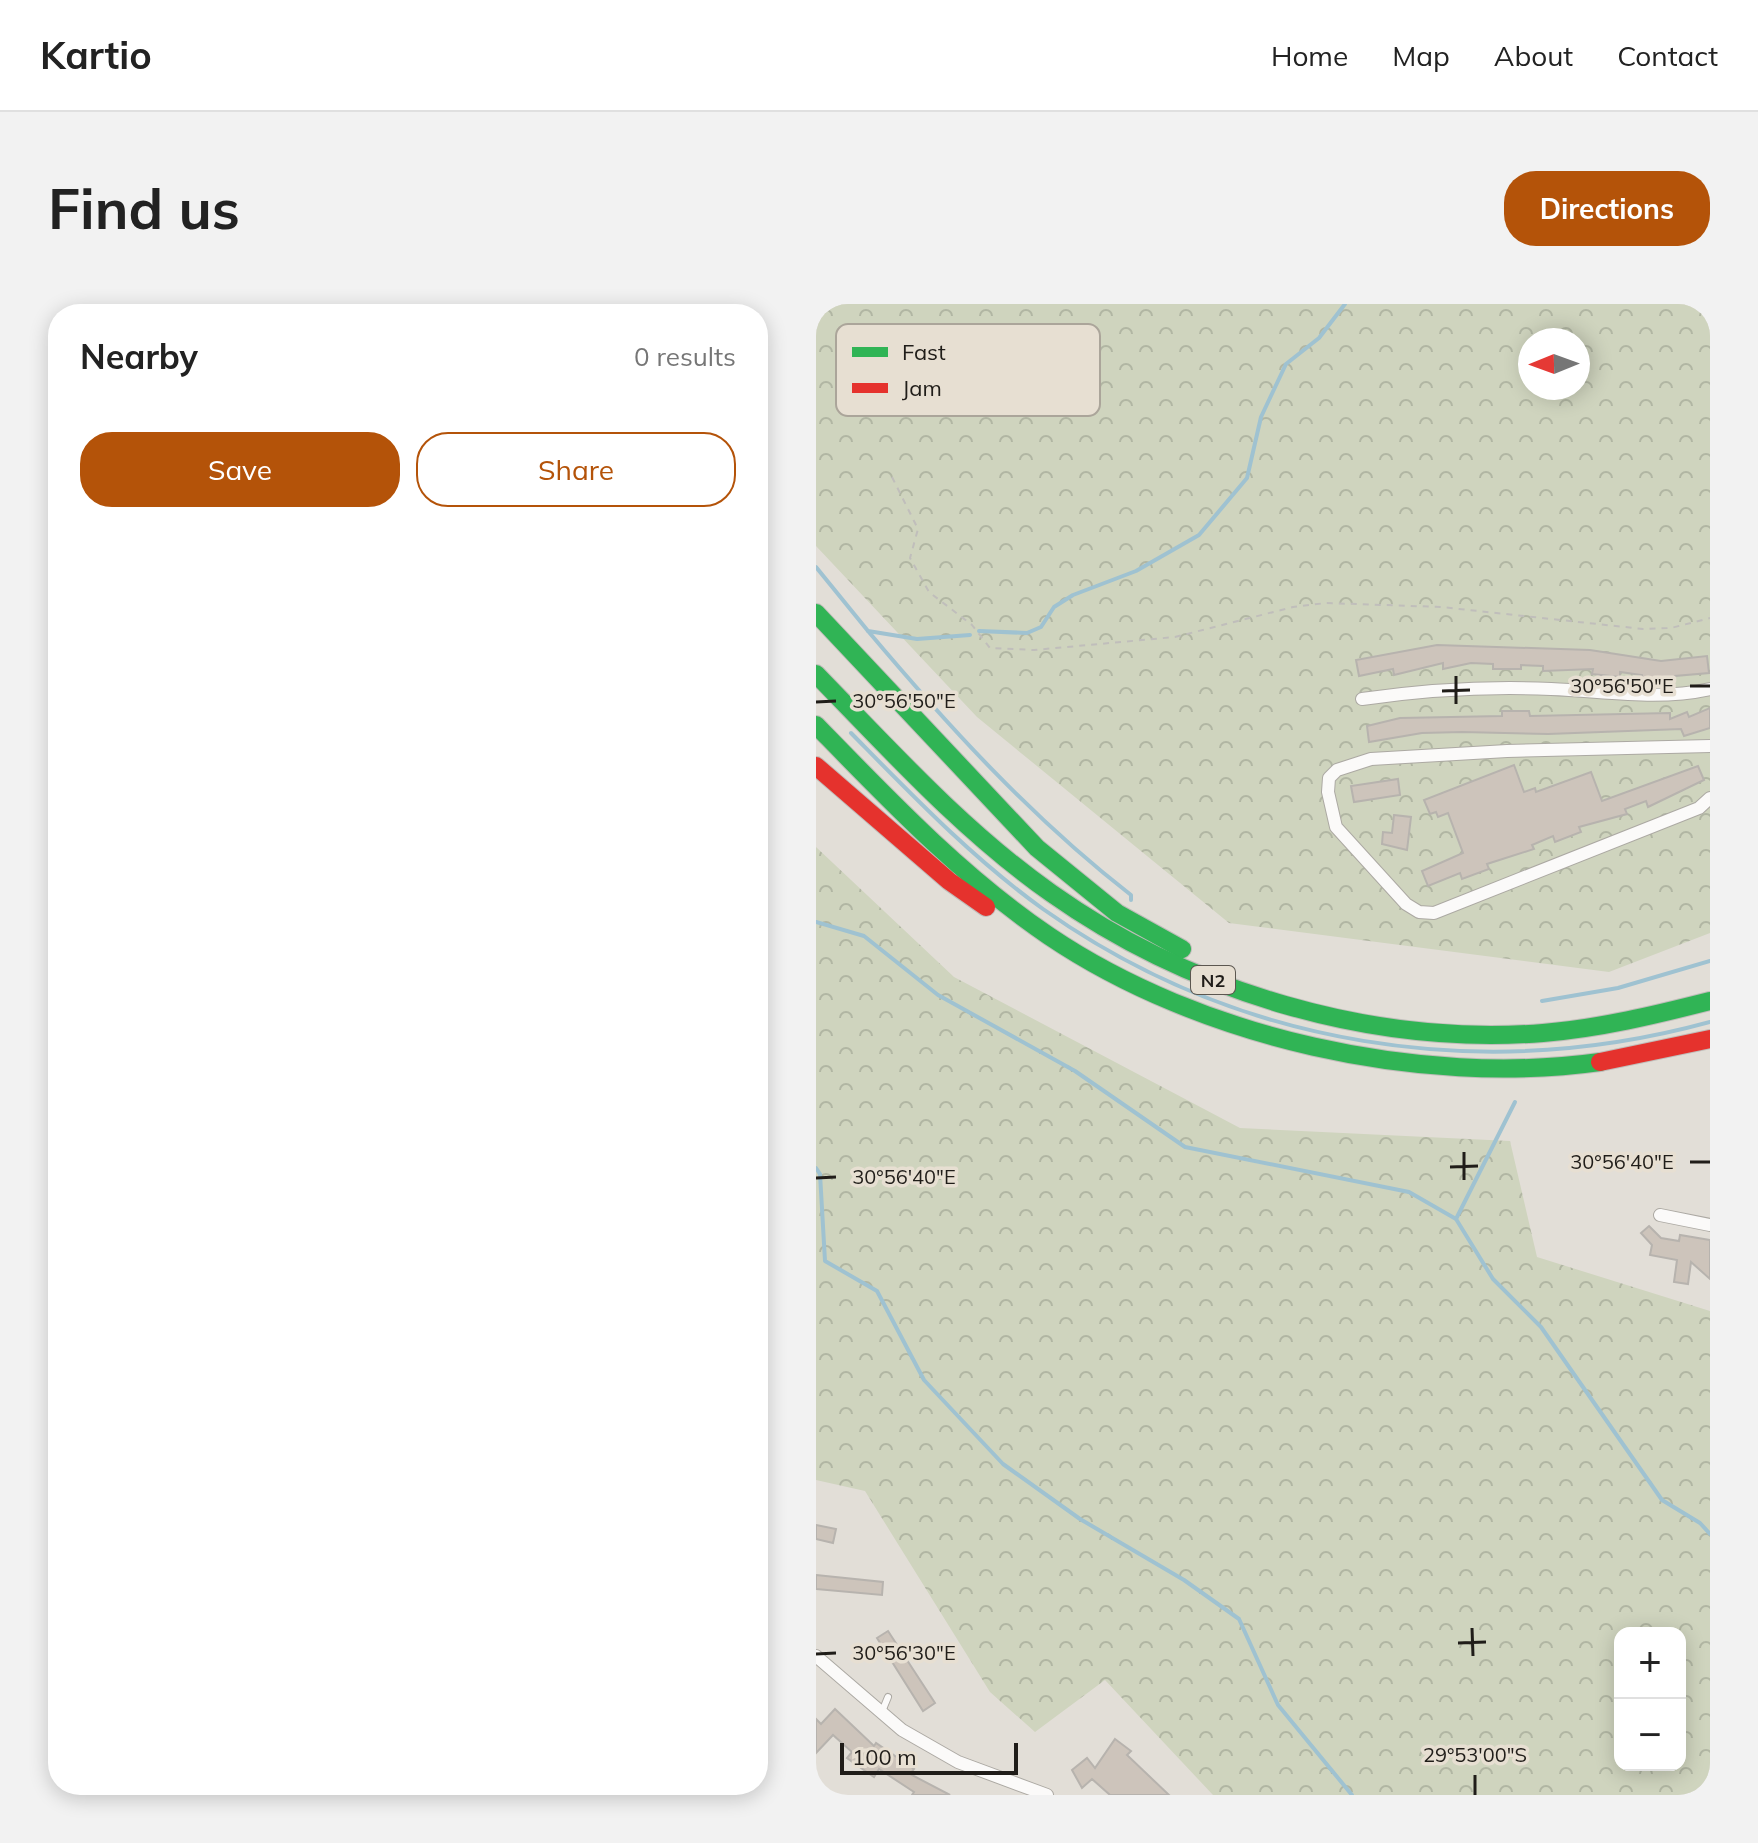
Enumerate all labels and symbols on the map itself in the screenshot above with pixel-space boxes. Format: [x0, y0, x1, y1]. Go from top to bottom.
legend [836, 324, 1100, 416]
north arrow [1518, 328, 1590, 400]
text: Fast [902, 338, 946, 366]
text: Jam [902, 374, 942, 402]
text: 30°56'50"E [1570, 673, 1674, 698]
text: 30°56'50"E [852, 688, 956, 713]
road number: N2 [1191, 966, 1235, 994]
text: 30°56'40"E [1570, 1149, 1674, 1174]
text: 30°56'40"E [852, 1164, 956, 1189]
text: 30°56'30"E [852, 1640, 956, 1665]
scale bar [840, 1739, 1018, 1775]
text: 29°53'00"S [1423, 1742, 1527, 1767]

